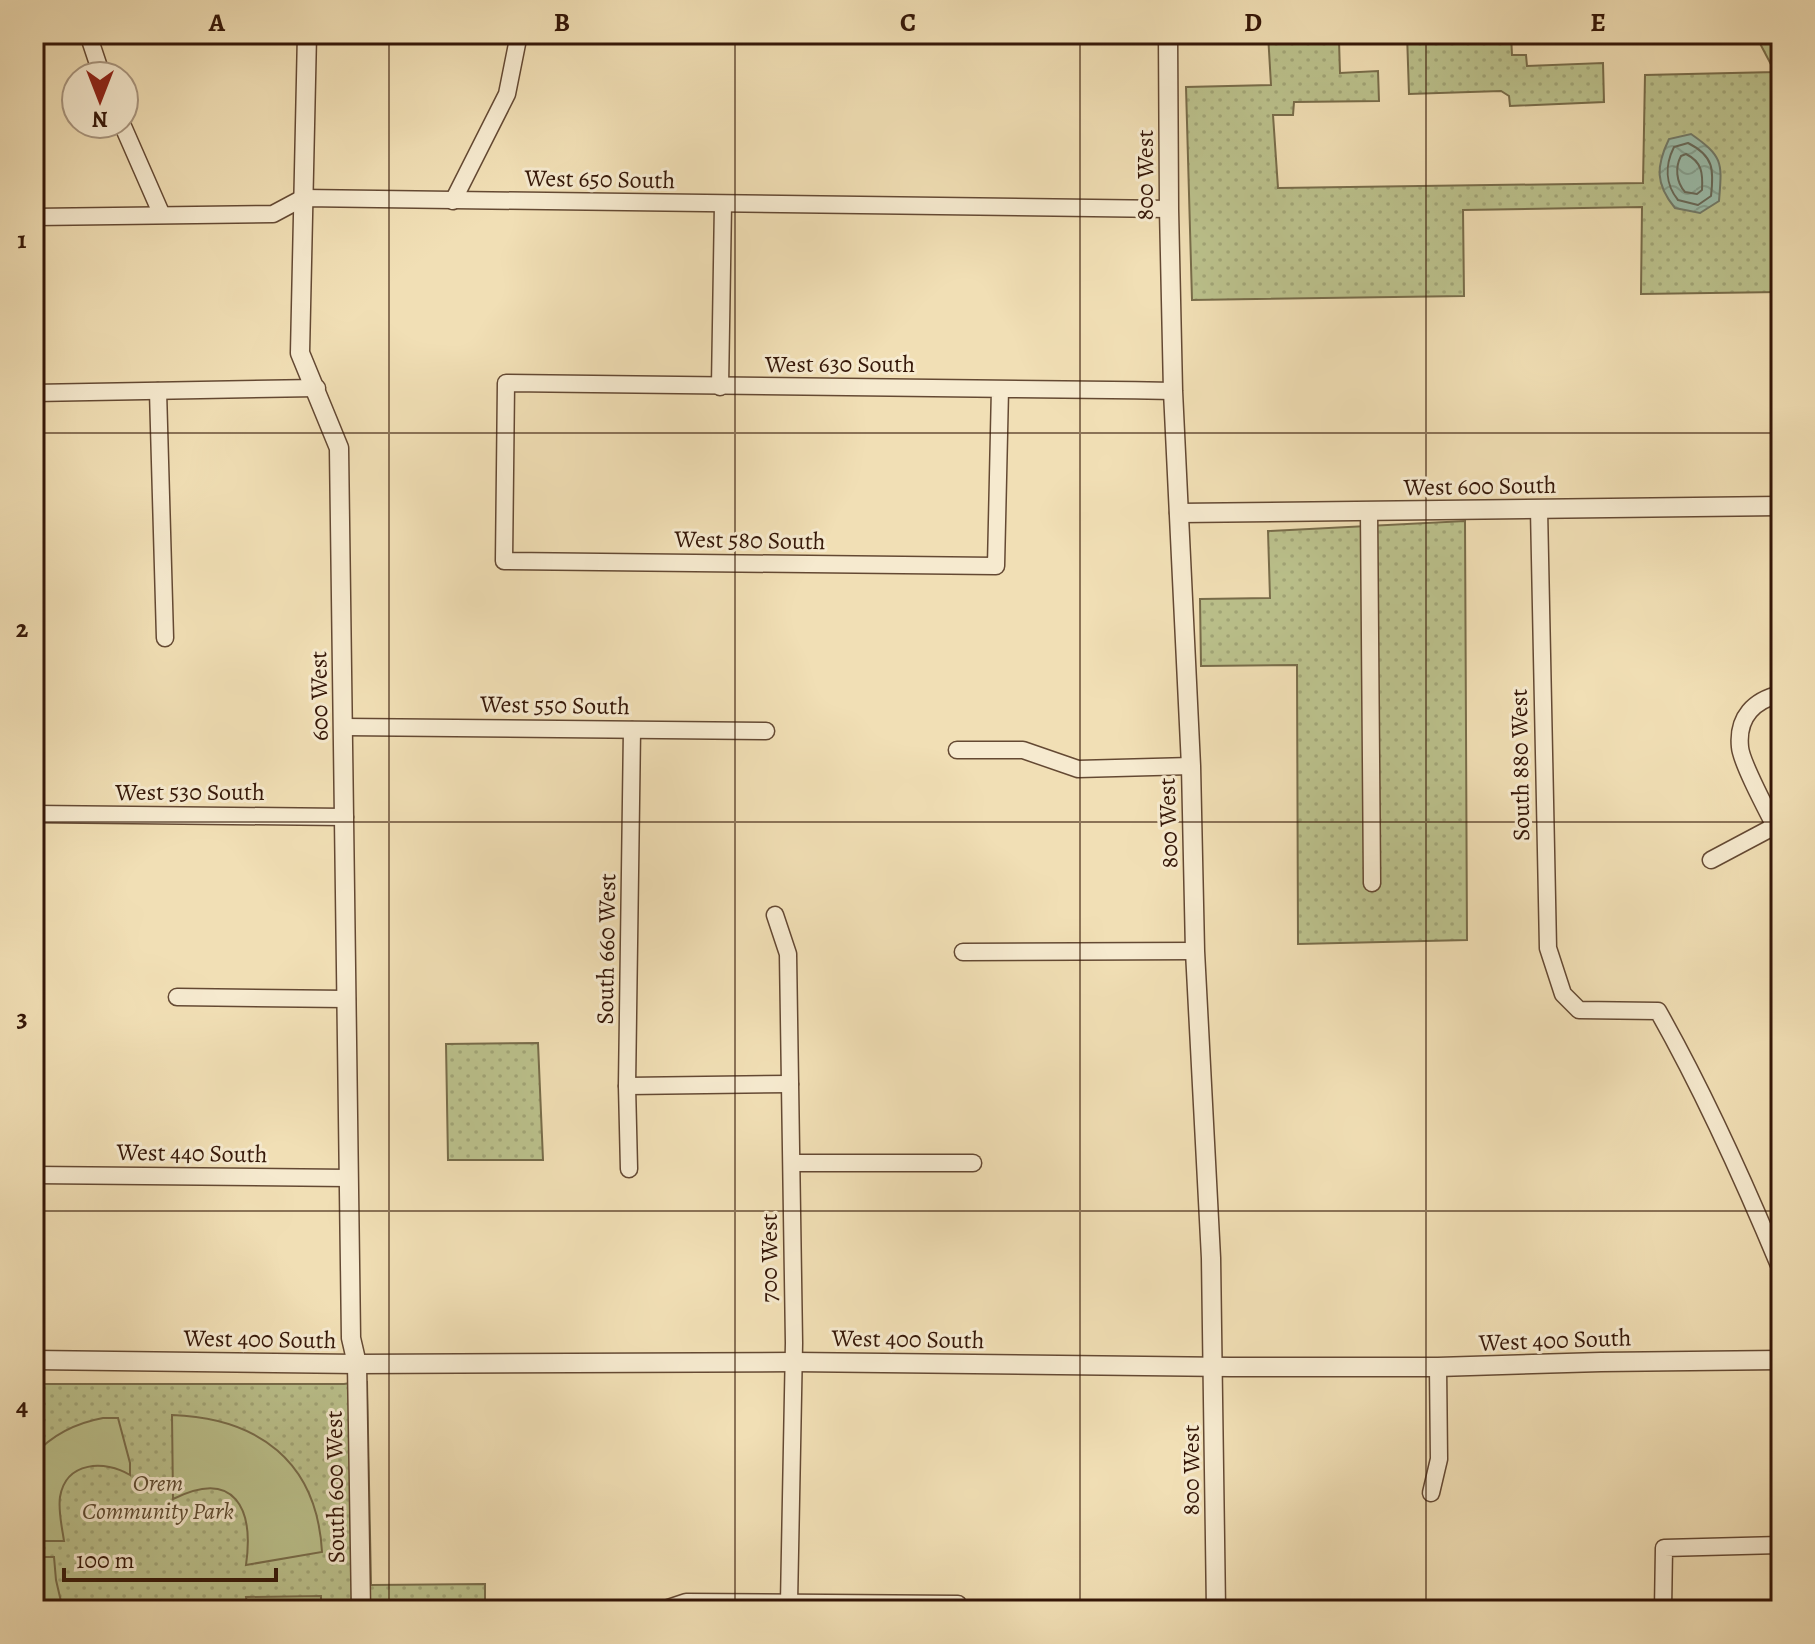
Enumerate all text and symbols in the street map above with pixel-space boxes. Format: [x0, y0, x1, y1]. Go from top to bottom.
text: A [208, 5, 226, 40]
text: B [554, 5, 570, 40]
text: C [900, 5, 916, 40]
text: D [1244, 5, 1262, 40]
text: E [1590, 5, 1606, 40]
north arrow [60, 60, 140, 140]
text: N [92, 104, 108, 134]
street label: 800 West [1129, 129, 1161, 220]
street label: West 650 South [523, 162, 676, 196]
text: 1 [17, 222, 27, 257]
street label: West 630 South [764, 348, 915, 380]
street label: West 600 South [1402, 469, 1557, 503]
street label: West 580 South [673, 523, 826, 557]
text: 2 [16, 611, 29, 646]
street label: 600 West [302, 650, 336, 741]
street label: West 550 South [479, 688, 630, 722]
street label: South 880 West [1503, 688, 1537, 841]
street label: West 530 South [114, 776, 265, 808]
street label: 800 West [1150, 777, 1186, 869]
street label: South 660 West [589, 873, 623, 1025]
text: 3 [16, 1000, 28, 1035]
street label: West 440 South [115, 1136, 268, 1170]
street label: 700 West [753, 1213, 785, 1303]
street label: West 400 South [1477, 1321, 1632, 1359]
street label: West 400 South [182, 1322, 337, 1356]
street label: West 400 South [830, 1322, 985, 1356]
text: 4 [16, 1389, 28, 1424]
street label: South 600 West [318, 1410, 352, 1564]
street label: 800 West [1175, 1424, 1207, 1515]
park label: Orem Community Park [82, 1467, 234, 1527]
scale bar [64, 1532, 276, 1582]
text: 100 m [76, 1544, 135, 1576]

